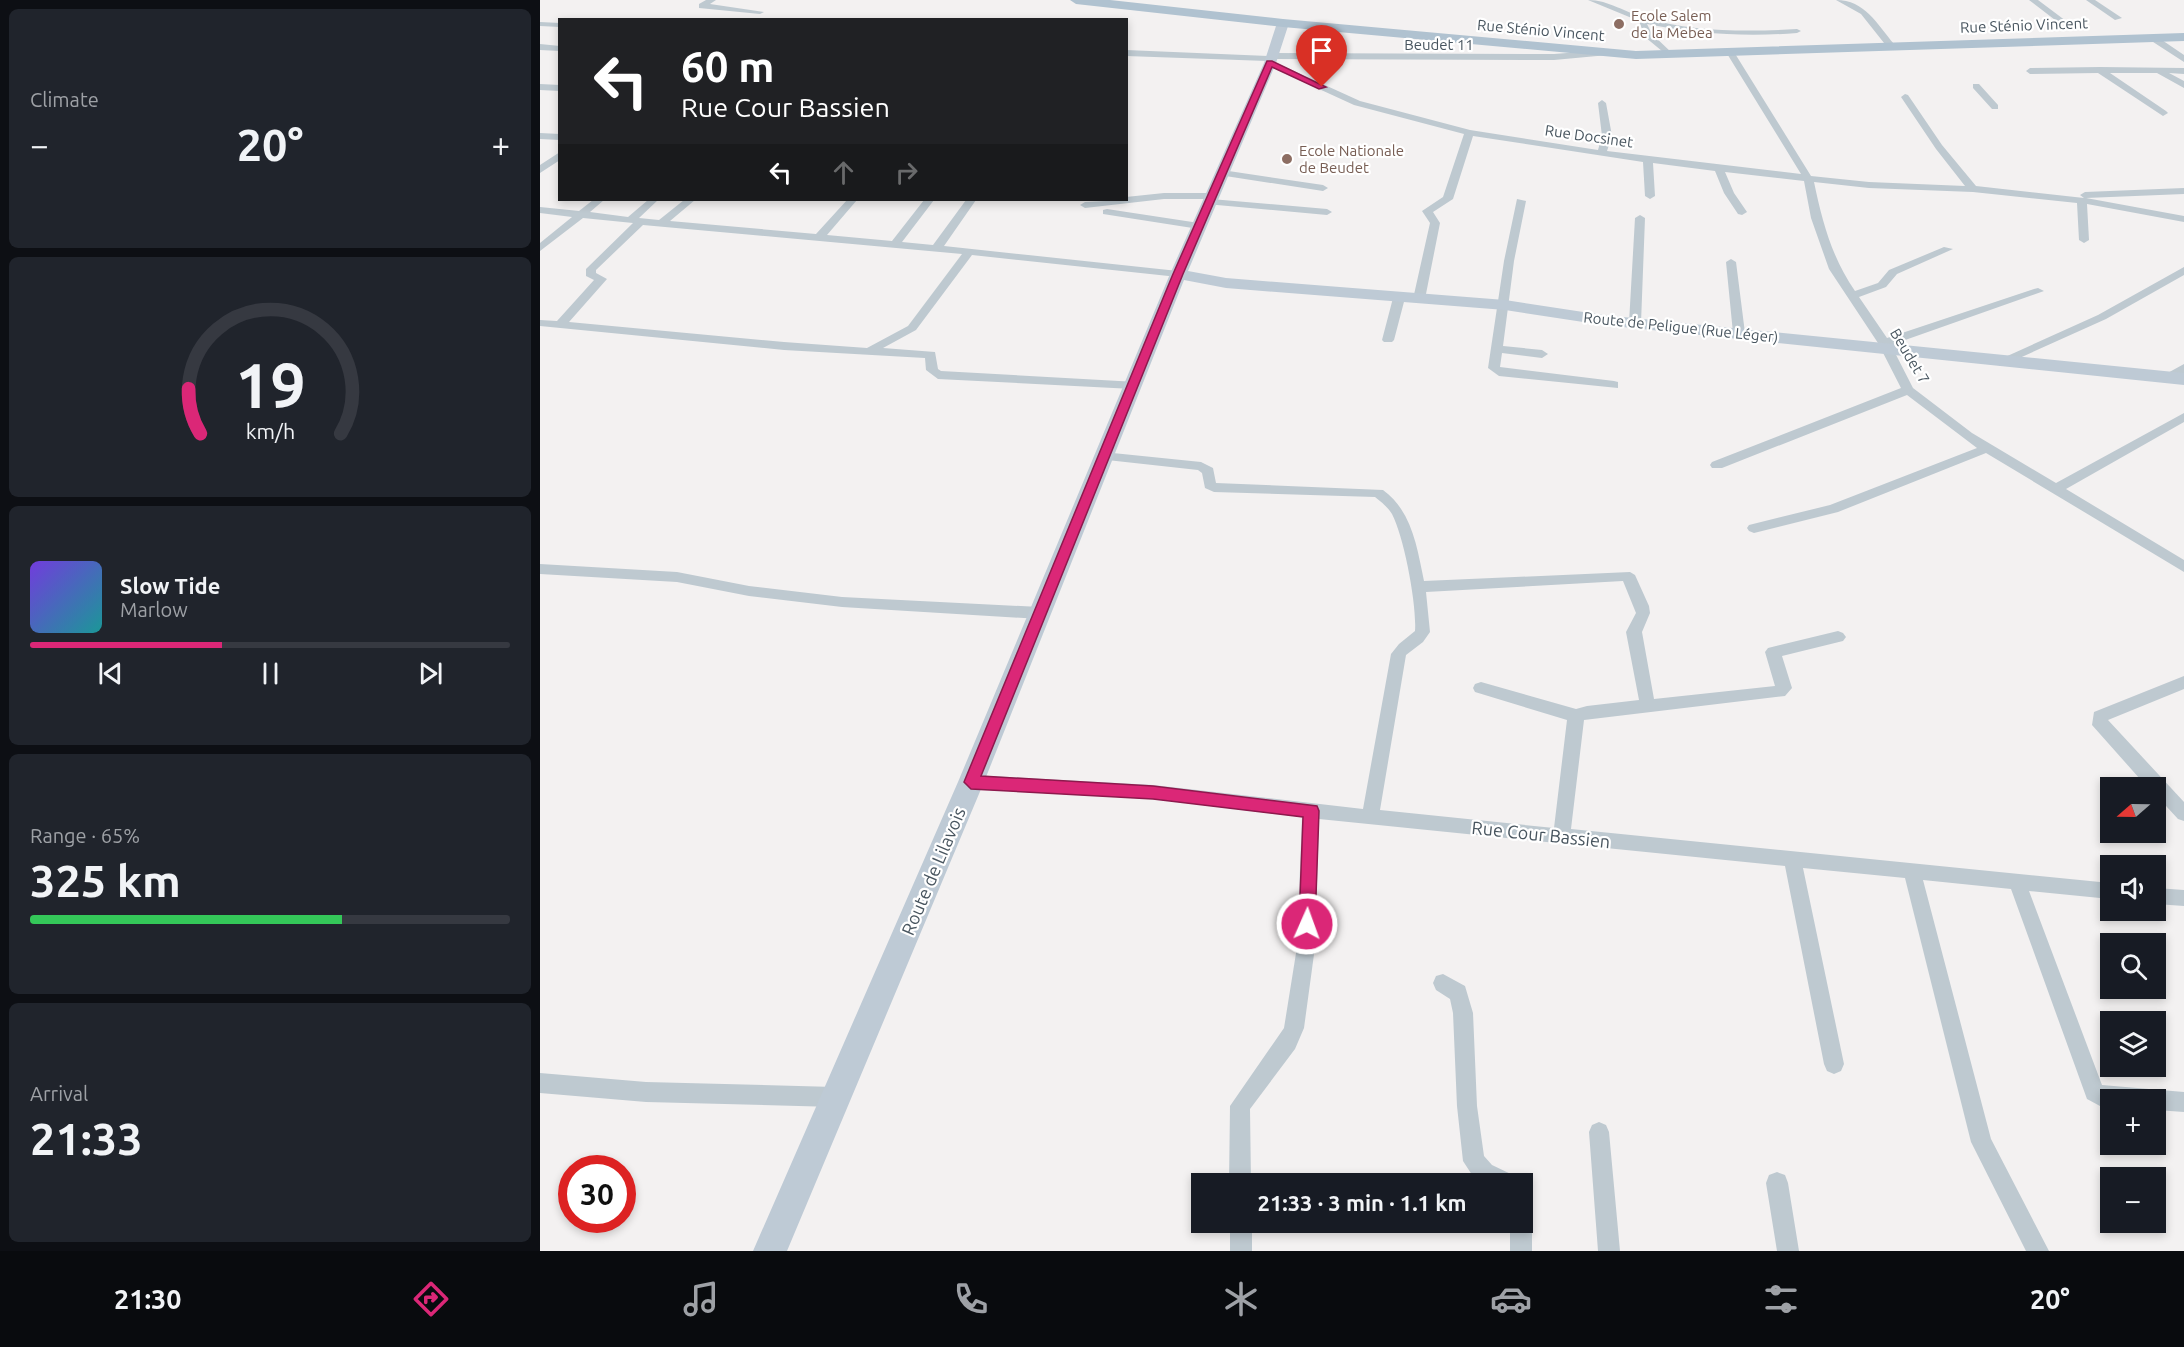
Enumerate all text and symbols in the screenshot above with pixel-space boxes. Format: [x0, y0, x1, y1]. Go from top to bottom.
place label: Ecole Salem de la Mebea [1631, 7, 1713, 41]
street label: Rue Sténio Vincent [1960, 14, 2088, 36]
street label: Rue Sténio Vincent [1477, 16, 1606, 44]
marker: Ecole Salem de la Mebea [1612, 17, 1626, 31]
pin [1296, 25, 1347, 87]
icon: arrive [1305, 34, 1338, 67]
street label: Beudet 11 [1404, 36, 1474, 53]
icon: left [582, 42, 660, 120]
text: 60 m [681, 43, 775, 90]
text: Climate [30, 88, 99, 111]
text: Rue Cour Bassien [681, 92, 890, 122]
text: 20° [237, 119, 303, 170]
street label: Rue Docsinet [1544, 121, 1634, 151]
text: − [30, 126, 49, 163]
text: + [491, 126, 510, 163]
place label: Ecole Nationale de Beudet [1299, 142, 1404, 176]
marker: Ecole Nationale de Beudet [1280, 152, 1294, 166]
icon: left [764, 156, 797, 189]
icon: ahead [827, 156, 860, 189]
icon: right [890, 156, 923, 189]
street label: Route de Peligue (Rue Léger) [1583, 308, 1779, 346]
street label: Beudet 7 [1887, 325, 1933, 387]
text: 19 [235, 350, 305, 420]
text: km/h [245, 420, 295, 444]
text: Slow Tide [120, 573, 220, 598]
text: Marlow [120, 598, 188, 621]
icon: previous [94, 657, 127, 690]
icon: pause [254, 657, 287, 690]
icon: next [414, 657, 447, 690]
north arrow [2100, 777, 2166, 843]
map controls [2100, 777, 2166, 1233]
street label: Route de Lilavois [897, 804, 969, 938]
street label: Rue Cour Bassien [1471, 817, 1611, 851]
text: Range · 65% [30, 824, 140, 847]
text: 325 km [30, 855, 181, 906]
button: sound [2100, 855, 2166, 921]
position arrow [1275, 892, 1339, 956]
button: search [2100, 933, 2166, 999]
button: layers [2100, 1011, 2166, 1077]
text: Arrival [30, 1082, 88, 1105]
button: + [2100, 1089, 2166, 1155]
text: 21:33 [30, 1113, 143, 1164]
speed limit sign: 30 [558, 1155, 636, 1233]
button: − [2100, 1167, 2166, 1233]
text: 21:33 · 3 min · 1.1 km [1257, 1190, 1467, 1215]
icon: directions [410, 1278, 452, 1320]
icon: music [680, 1278, 722, 1320]
icon: phone [950, 1278, 992, 1320]
icon: climate [1220, 1278, 1262, 1320]
icon: car [1490, 1278, 1532, 1320]
icon: filters [1760, 1278, 1802, 1320]
text: 21:30 [114, 1284, 182, 1314]
text: 20° [2030, 1284, 2070, 1314]

